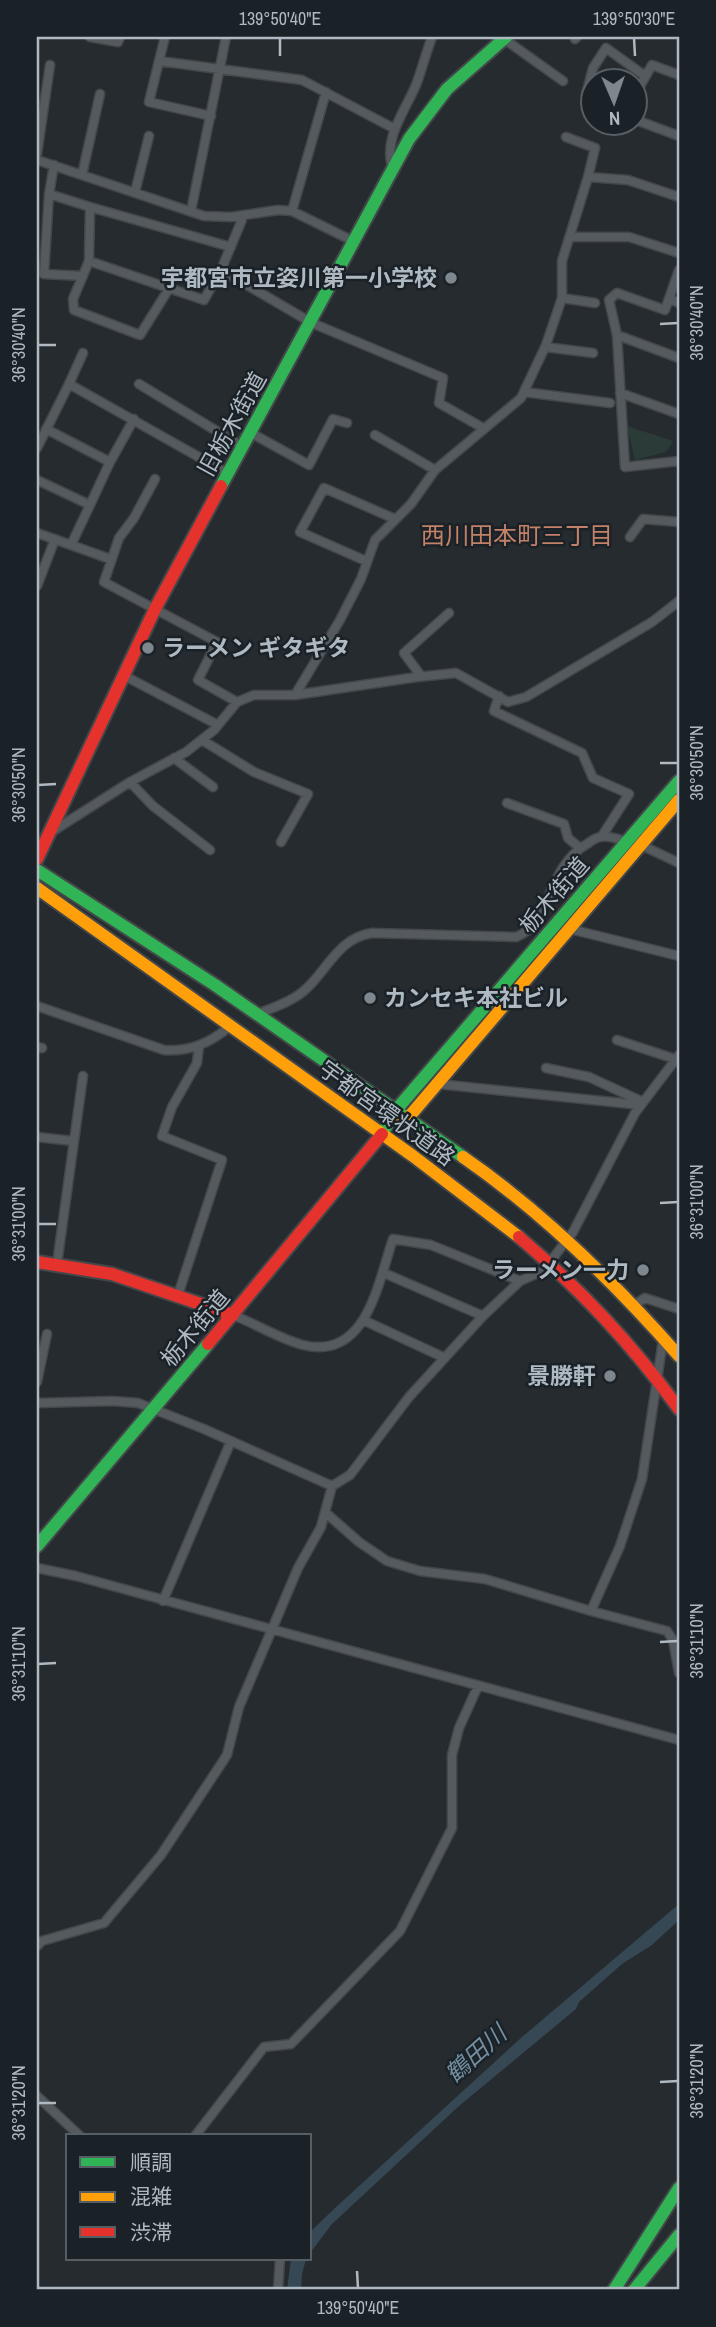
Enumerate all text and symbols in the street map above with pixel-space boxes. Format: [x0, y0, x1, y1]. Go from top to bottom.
text: 139°50'40"E [239, 6, 321, 31]
text: 139°50'30"E [593, 6, 675, 31]
north arrow [580, 66, 650, 136]
text: N [609, 106, 621, 132]
place label: 宇都宮市立姿川第一小学校 [161, 262, 437, 293]
marker: 宇都宮市立姿川第一小学校 [443, 270, 459, 286]
text: 36°30'40"N [684, 285, 709, 361]
text: 36°30'40"N [6, 307, 31, 383]
street label: 旧栃木街道 [190, 366, 273, 482]
district label: 西川田本町三丁目 [421, 519, 613, 551]
place label: ラーメン ギタギタ [162, 632, 350, 663]
marker: ラーメン ギタギタ [140, 640, 156, 656]
text: 36°30'50"N [684, 725, 709, 801]
text: 36°30'50"N [6, 747, 31, 823]
street label: 栃木街道 [512, 850, 595, 940]
place label: カンセキ本社ビル [384, 982, 568, 1013]
marker: カンセキ本社ビル [362, 990, 378, 1006]
street label: 宇都宮環状道路 [313, 1053, 462, 1172]
text: 36°31'00"N [684, 1164, 709, 1240]
text: 36°31'00"N [6, 1186, 31, 1262]
place label: ラーメン一力 [492, 1254, 629, 1285]
marker: ラーメン一力 [635, 1262, 651, 1278]
street label: 栃木街道 [153, 1282, 236, 1373]
place label: 景勝軒 [527, 1360, 596, 1391]
marker: 景勝軒 [602, 1368, 618, 1384]
text: 36°31'10"N [684, 1603, 709, 1679]
text: 36°31'10"N [6, 1626, 31, 1702]
water label: 鶴田川 [438, 2015, 515, 2089]
text: 36°31'20"N [684, 2043, 709, 2119]
text: 36°31'20"N [6, 2065, 31, 2141]
legend [66, 2134, 312, 2260]
text: 順調 [130, 2148, 172, 2177]
text: 混雑 [130, 2182, 172, 2211]
text: 渋滞 [130, 2218, 172, 2247]
text: 139°50'40"E [317, 2295, 399, 2320]

